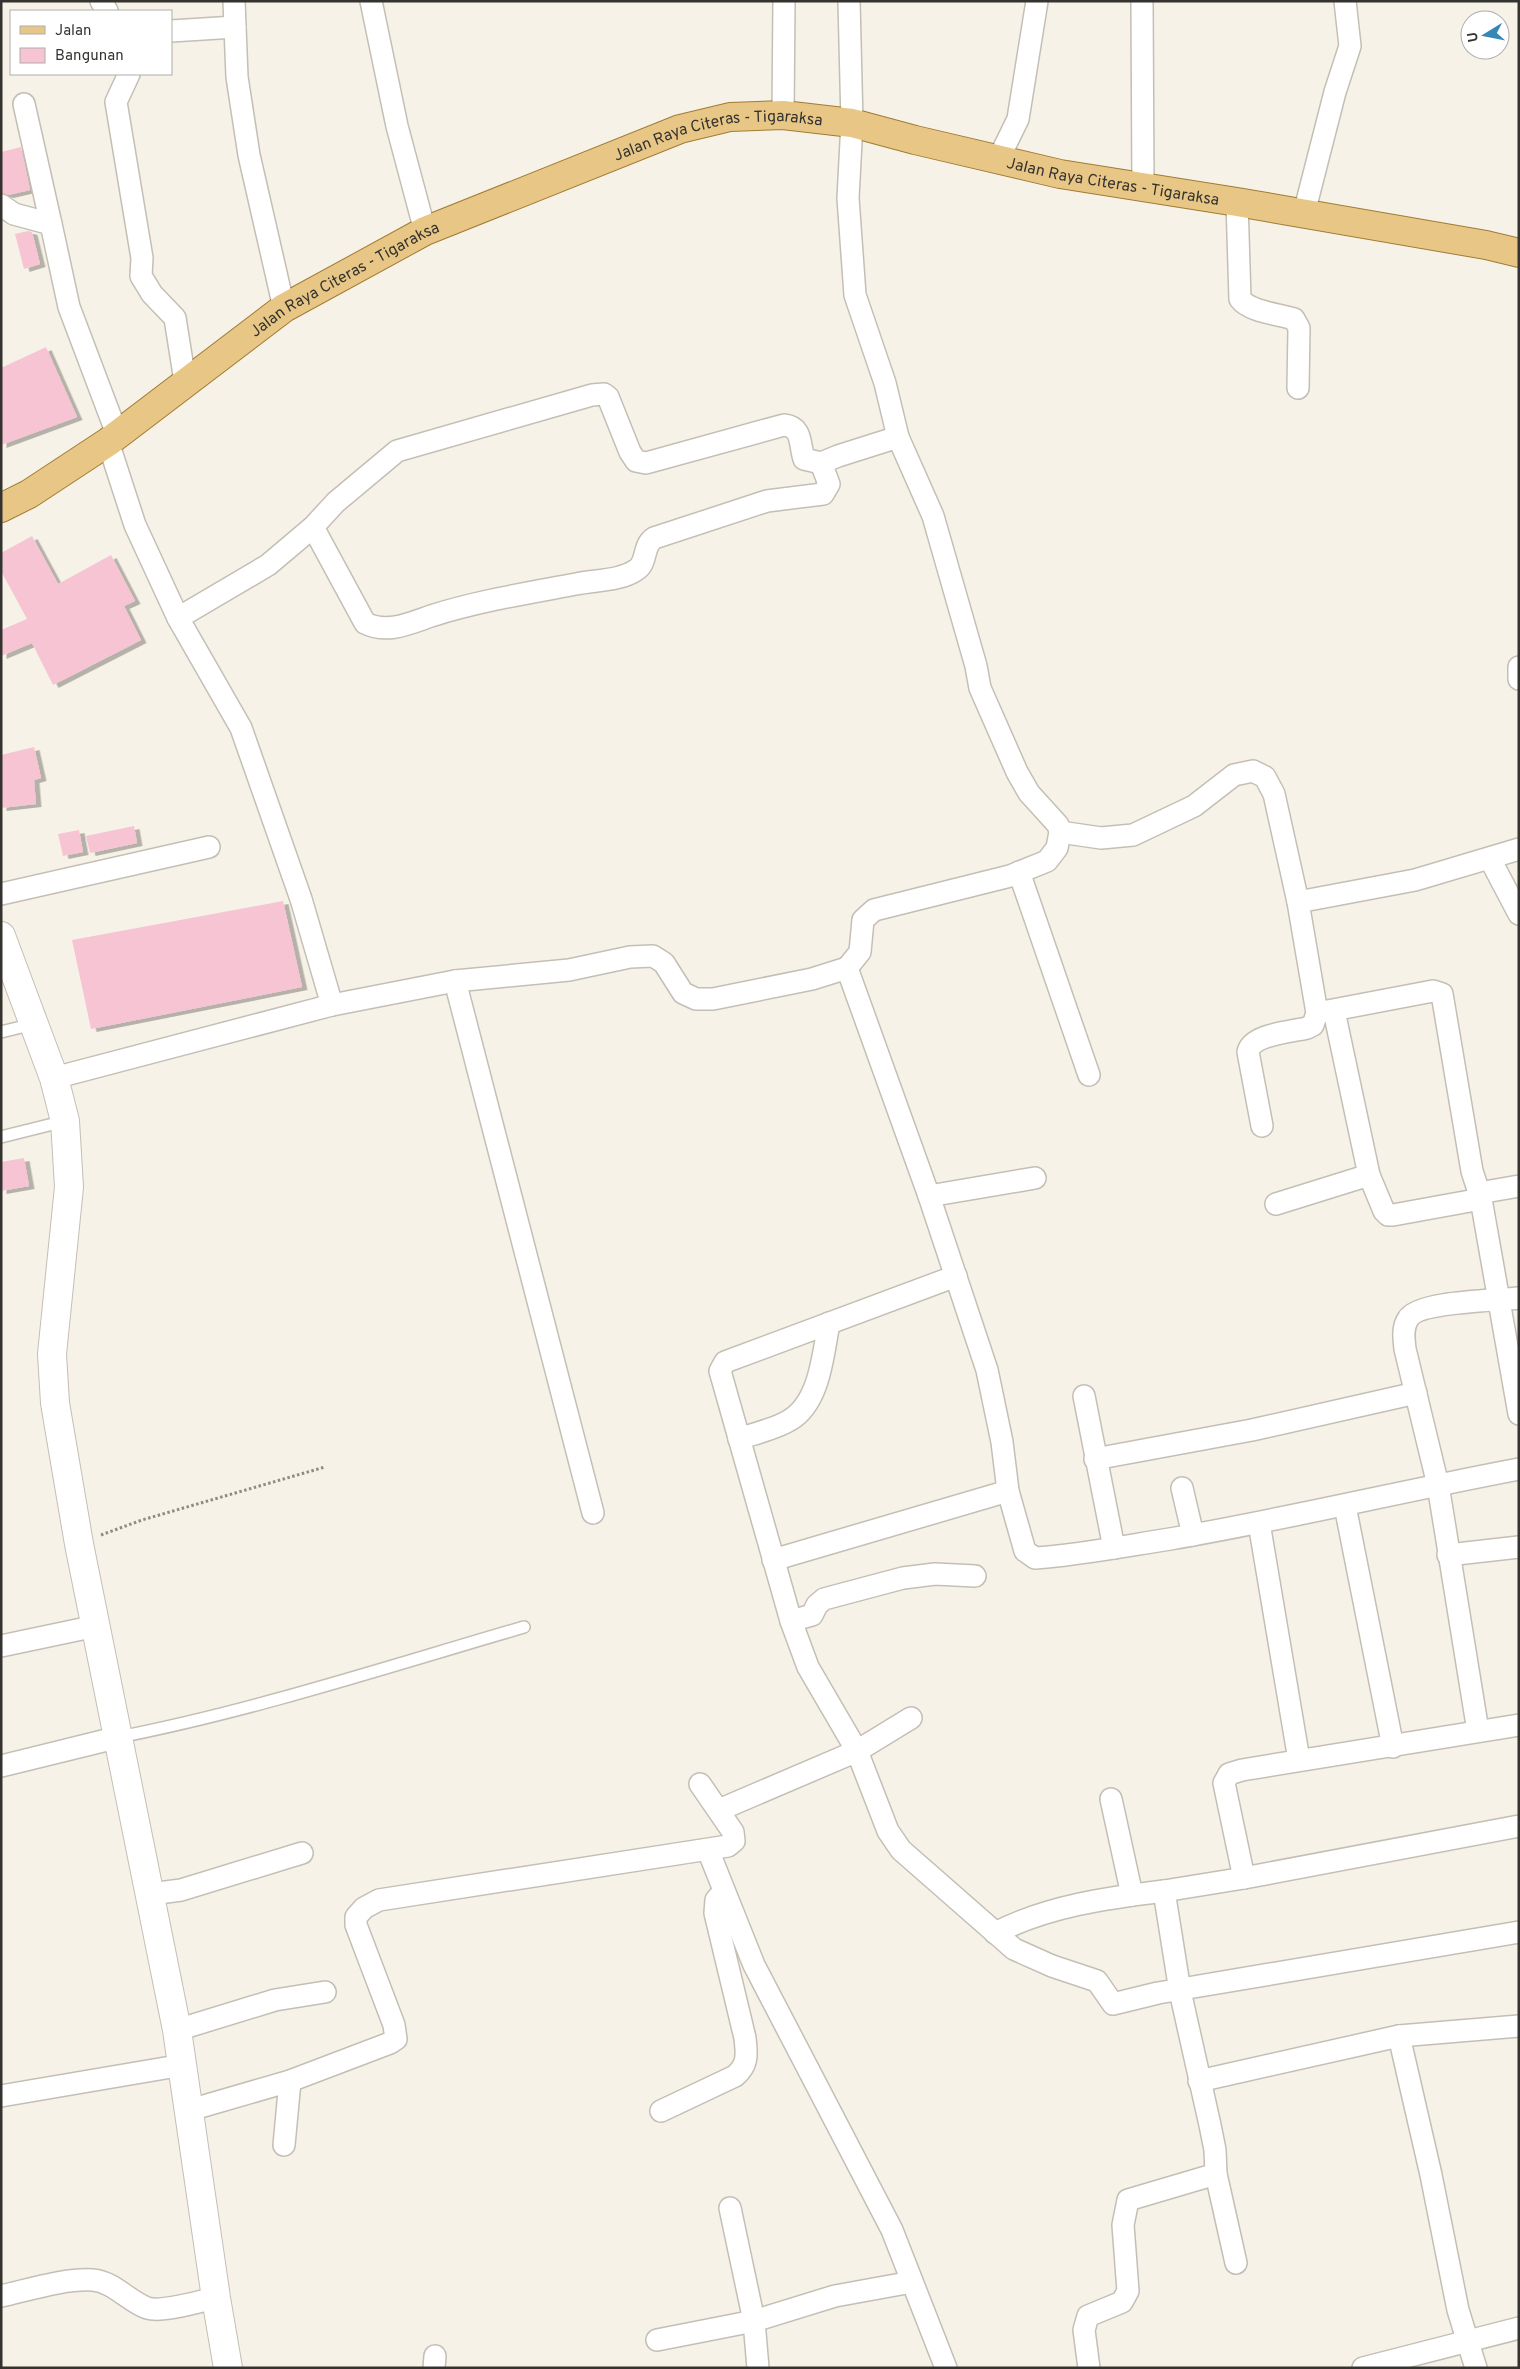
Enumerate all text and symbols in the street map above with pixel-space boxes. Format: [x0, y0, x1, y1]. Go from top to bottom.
legend [10, 10, 172, 75]
north arrow [1460, 10, 1510, 60]
text: Jalan [55, 22, 92, 41]
text: U [1464, 31, 1483, 43]
text: Bangunan [55, 47, 124, 66]
street label: Jalan Raya Citeras - Tigaraksa [611, 107, 824, 167]
street label: Jalan Raya Citeras - Tigaraksa [1004, 154, 1221, 211]
street label: Jalan Raya Citeras - Tigaraksa [247, 218, 443, 342]

